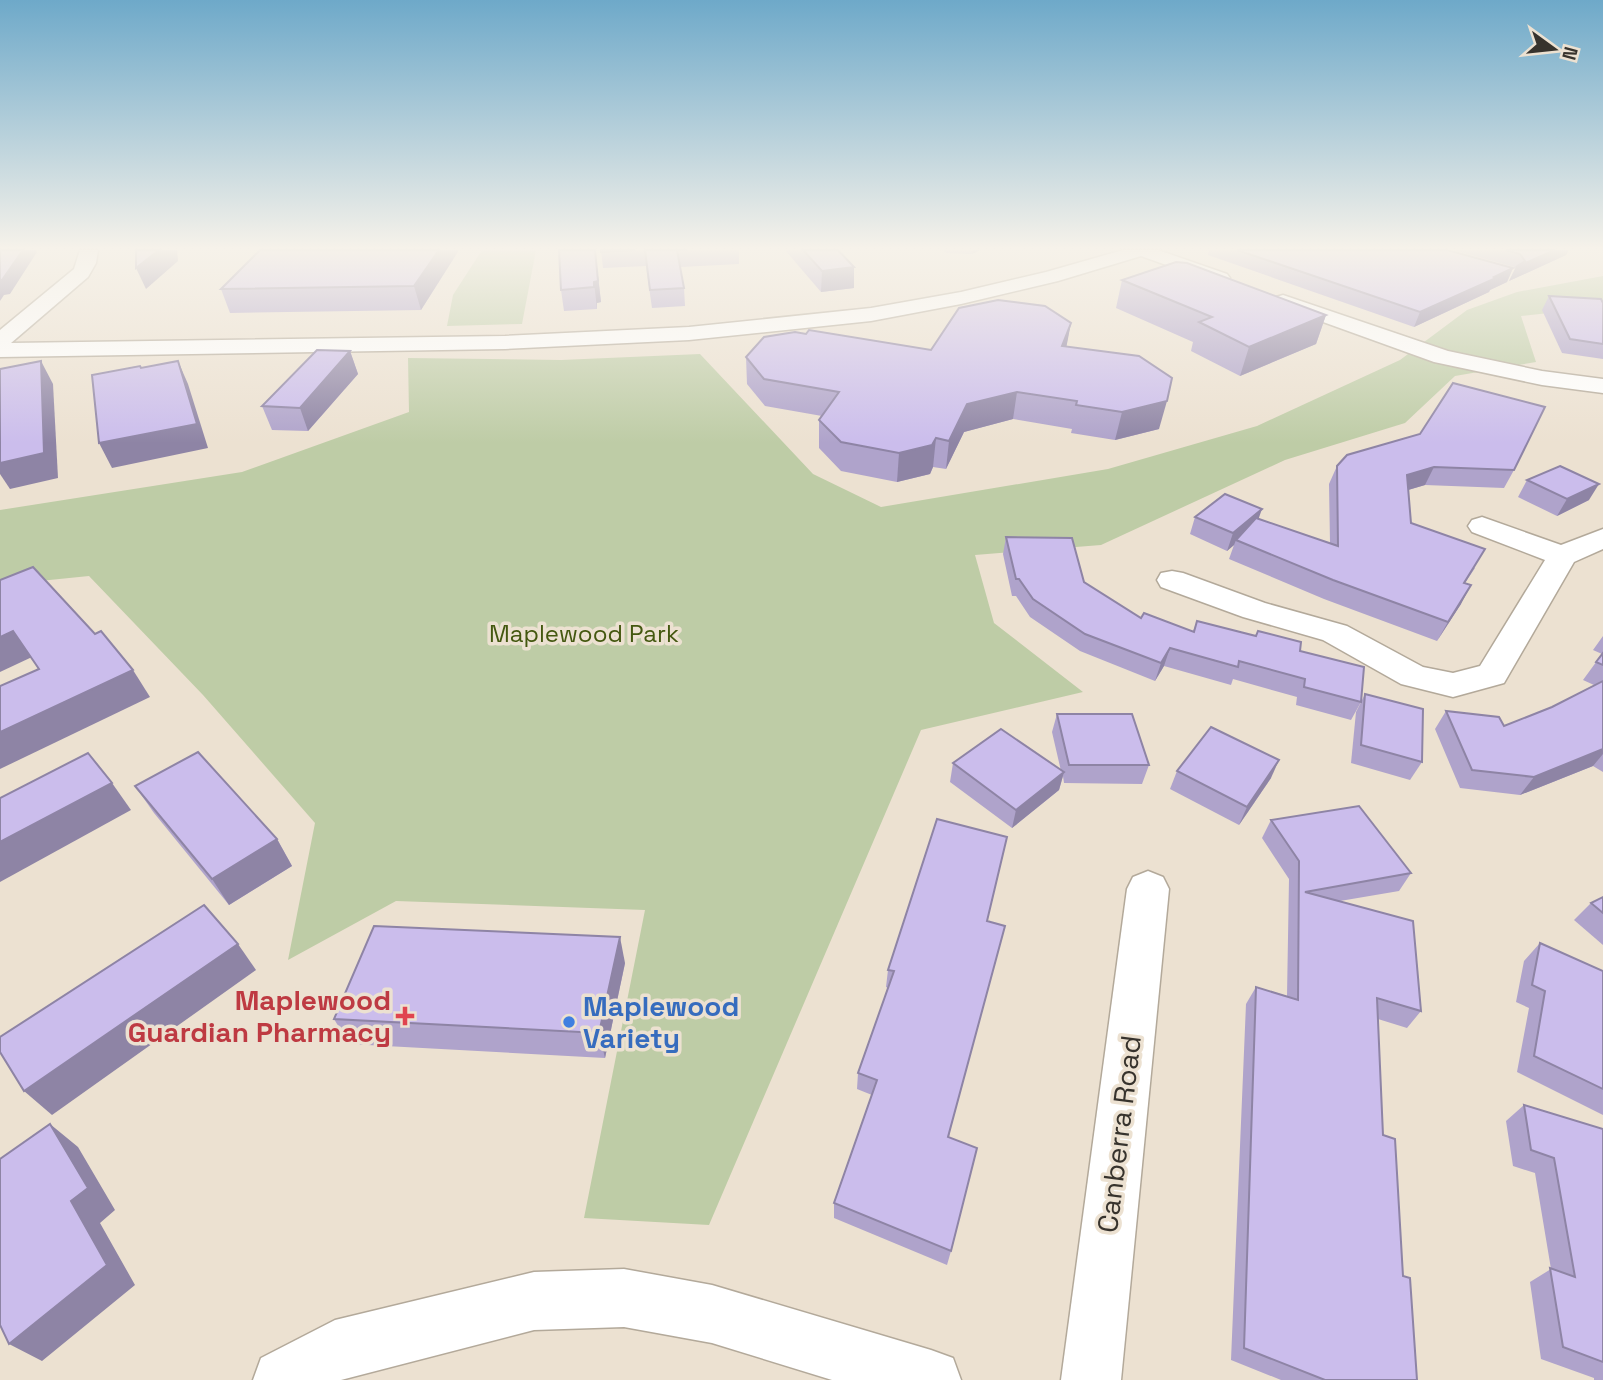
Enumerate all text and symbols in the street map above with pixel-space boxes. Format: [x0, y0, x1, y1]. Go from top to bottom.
north arrow [1519, 14, 1589, 84]
text: N [1556, 44, 1584, 63]
park label: Maplewood Park [489, 618, 679, 649]
place label: Maplewood Guardian Pharmacy [128, 982, 391, 1050]
place label: Maplewood Variety [583, 988, 739, 1056]
marker: Maplewood Guardian Pharmacy [397, 1008, 413, 1024]
marker: Maplewood Variety [561, 1014, 577, 1030]
street label: Canberra Road [1089, 1033, 1149, 1235]

